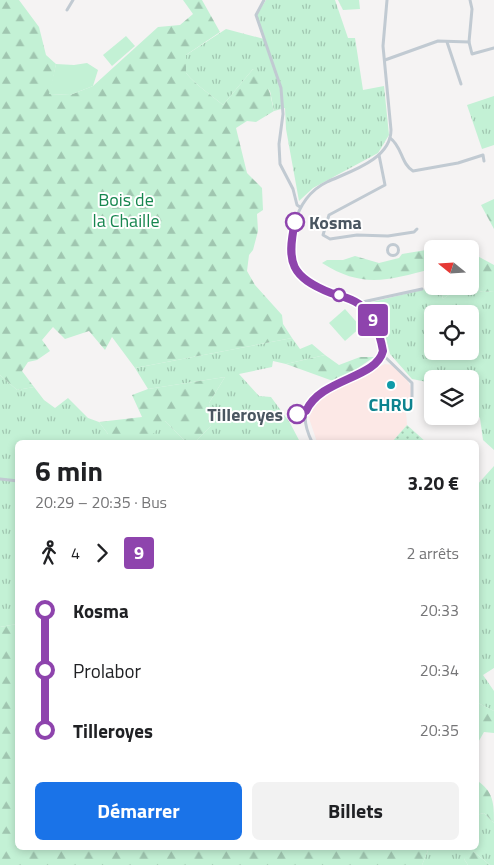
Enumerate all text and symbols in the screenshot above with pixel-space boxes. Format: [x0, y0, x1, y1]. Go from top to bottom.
park label: Bois de la Chaille [93, 186, 159, 234]
place label: Kosma [309, 209, 362, 236]
marker: Kosma [285, 212, 305, 232]
north arrow [424, 240, 479, 295]
map controls [424, 240, 479, 425]
unlabelled marker [332, 288, 346, 302]
line badge: 9 [357, 304, 389, 336]
button: locate [424, 305, 479, 360]
text: 9 [368, 306, 378, 333]
button: layers [424, 370, 479, 425]
marker: CHRU [385, 379, 397, 391]
place label: CHRU [369, 391, 413, 418]
place label: Tilleroyes [207, 401, 283, 428]
marker: Tilleroyes [287, 404, 307, 424]
text: 6 min [35, 449, 103, 492]
text: 3.20 € [407, 468, 459, 497]
text: 20:29 – 20:35 · Bus [35, 490, 167, 514]
icon: walk [35, 539, 63, 567]
icon: forward [88, 539, 116, 567]
text: 9 [134, 539, 144, 566]
text: 4 [71, 541, 80, 565]
text: 2 arrêts [407, 541, 459, 565]
text: Kosma [73, 596, 129, 625]
text: 20:33 [420, 598, 459, 622]
text: Prolabor [73, 656, 141, 685]
text: 20:34 [420, 658, 459, 682]
text: Tilleroyes [73, 716, 153, 745]
text: 20:35 [420, 718, 459, 742]
button: Démarrer [35, 782, 242, 840]
button: Billets [252, 782, 459, 840]

